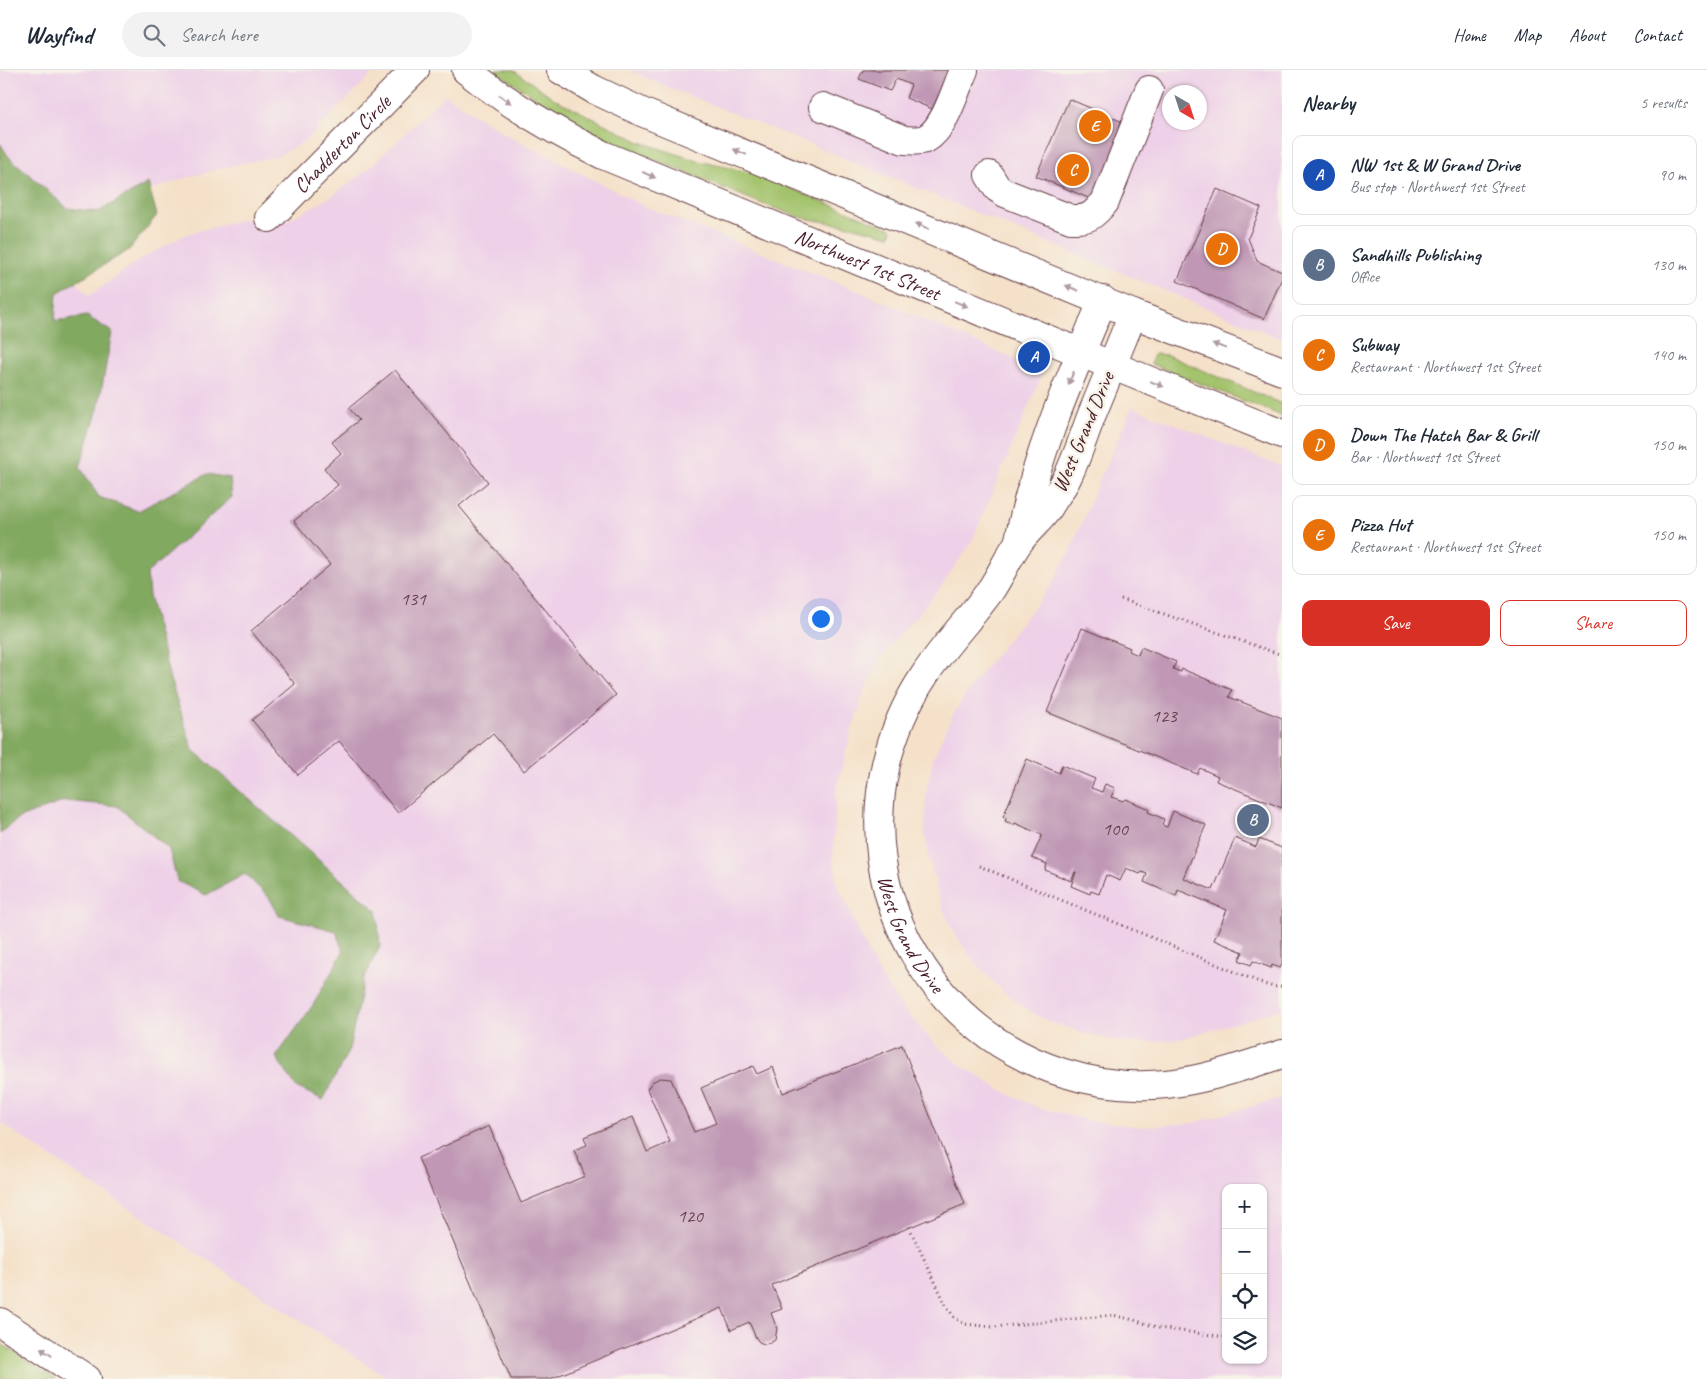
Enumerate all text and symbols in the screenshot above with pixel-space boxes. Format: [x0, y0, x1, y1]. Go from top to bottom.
search box [122, 12, 472, 57]
text: Wayfind [25, 20, 92, 50]
icon: search [140, 21, 168, 49]
text: Search here [180, 23, 258, 47]
text: Home [1453, 24, 1486, 46]
text: Map [1514, 24, 1541, 46]
text: About [1569, 24, 1605, 46]
text: Contact [1633, 24, 1682, 46]
north arrow [1162, 85, 1207, 130]
street label: Chadderton Circle [288, 88, 397, 199]
text: Nearby [1302, 90, 1355, 116]
text: 5 results [1640, 93, 1687, 113]
one-way arrow [498, 94, 512, 104]
pin: E [1079, 107, 1111, 145]
one-way arrow [733, 148, 748, 155]
pin: C [1057, 151, 1089, 189]
text: NW 1st & W Grand Drive [1350, 153, 1520, 177]
text: A [1315, 165, 1323, 185]
text: 90 m [1659, 165, 1686, 185]
one-way arrow [641, 171, 656, 179]
text: Bus stop · Northwest 1st Street [1350, 177, 1525, 197]
one-way arrow [914, 222, 929, 230]
street label: Northwest 1st Street [791, 223, 946, 307]
pin: D [1206, 230, 1238, 268]
text: Sandhills Publishing [1350, 243, 1481, 267]
text: B [1315, 255, 1323, 275]
text: 130 m [1652, 255, 1686, 275]
text: Office [1350, 267, 1379, 287]
one-way arrow [1065, 283, 1079, 291]
one-way arrow [953, 300, 968, 308]
text: Subway [1350, 333, 1398, 357]
pin: A [1018, 338, 1050, 376]
one-way arrow [1211, 342, 1226, 349]
text: C [1315, 345, 1323, 365]
text: 140 m [1652, 345, 1686, 365]
text: Restaurant · Northwest 1st Street [1350, 357, 1541, 377]
street label: West Grand Drive [1046, 366, 1121, 496]
one-way arrow [1067, 371, 1075, 386]
one-way arrow [1150, 380, 1164, 388]
text: Down The Hatch Bar & Grill [1350, 423, 1537, 447]
text: D [1314, 435, 1324, 455]
text: 150 m [1652, 435, 1686, 455]
text: Bar · Northwest 1st Street [1350, 447, 1500, 467]
text: Pizza Hut [1350, 513, 1411, 537]
text: E [1315, 525, 1323, 545]
text: 150 m [1652, 525, 1686, 545]
text: Restaurant · Northwest 1st Street [1350, 537, 1541, 557]
house number: 131 [400, 587, 427, 611]
button: Save [1302, 600, 1490, 646]
button: Share [1500, 600, 1687, 646]
your location [808, 606, 834, 632]
house number: 123 [1151, 704, 1178, 728]
pin: B [1237, 801, 1269, 839]
house number: 100 [1102, 817, 1129, 841]
street label: West Grand Drive [872, 873, 951, 1000]
map controls [1222, 1184, 1267, 1364]
button: + [1222, 1184, 1267, 1229]
house number: 120 [677, 1204, 704, 1228]
button: − [1222, 1229, 1267, 1274]
button: locate [1222, 1274, 1267, 1319]
button: layers [1222, 1319, 1267, 1364]
one-way arrow [40, 1347, 53, 1357]

